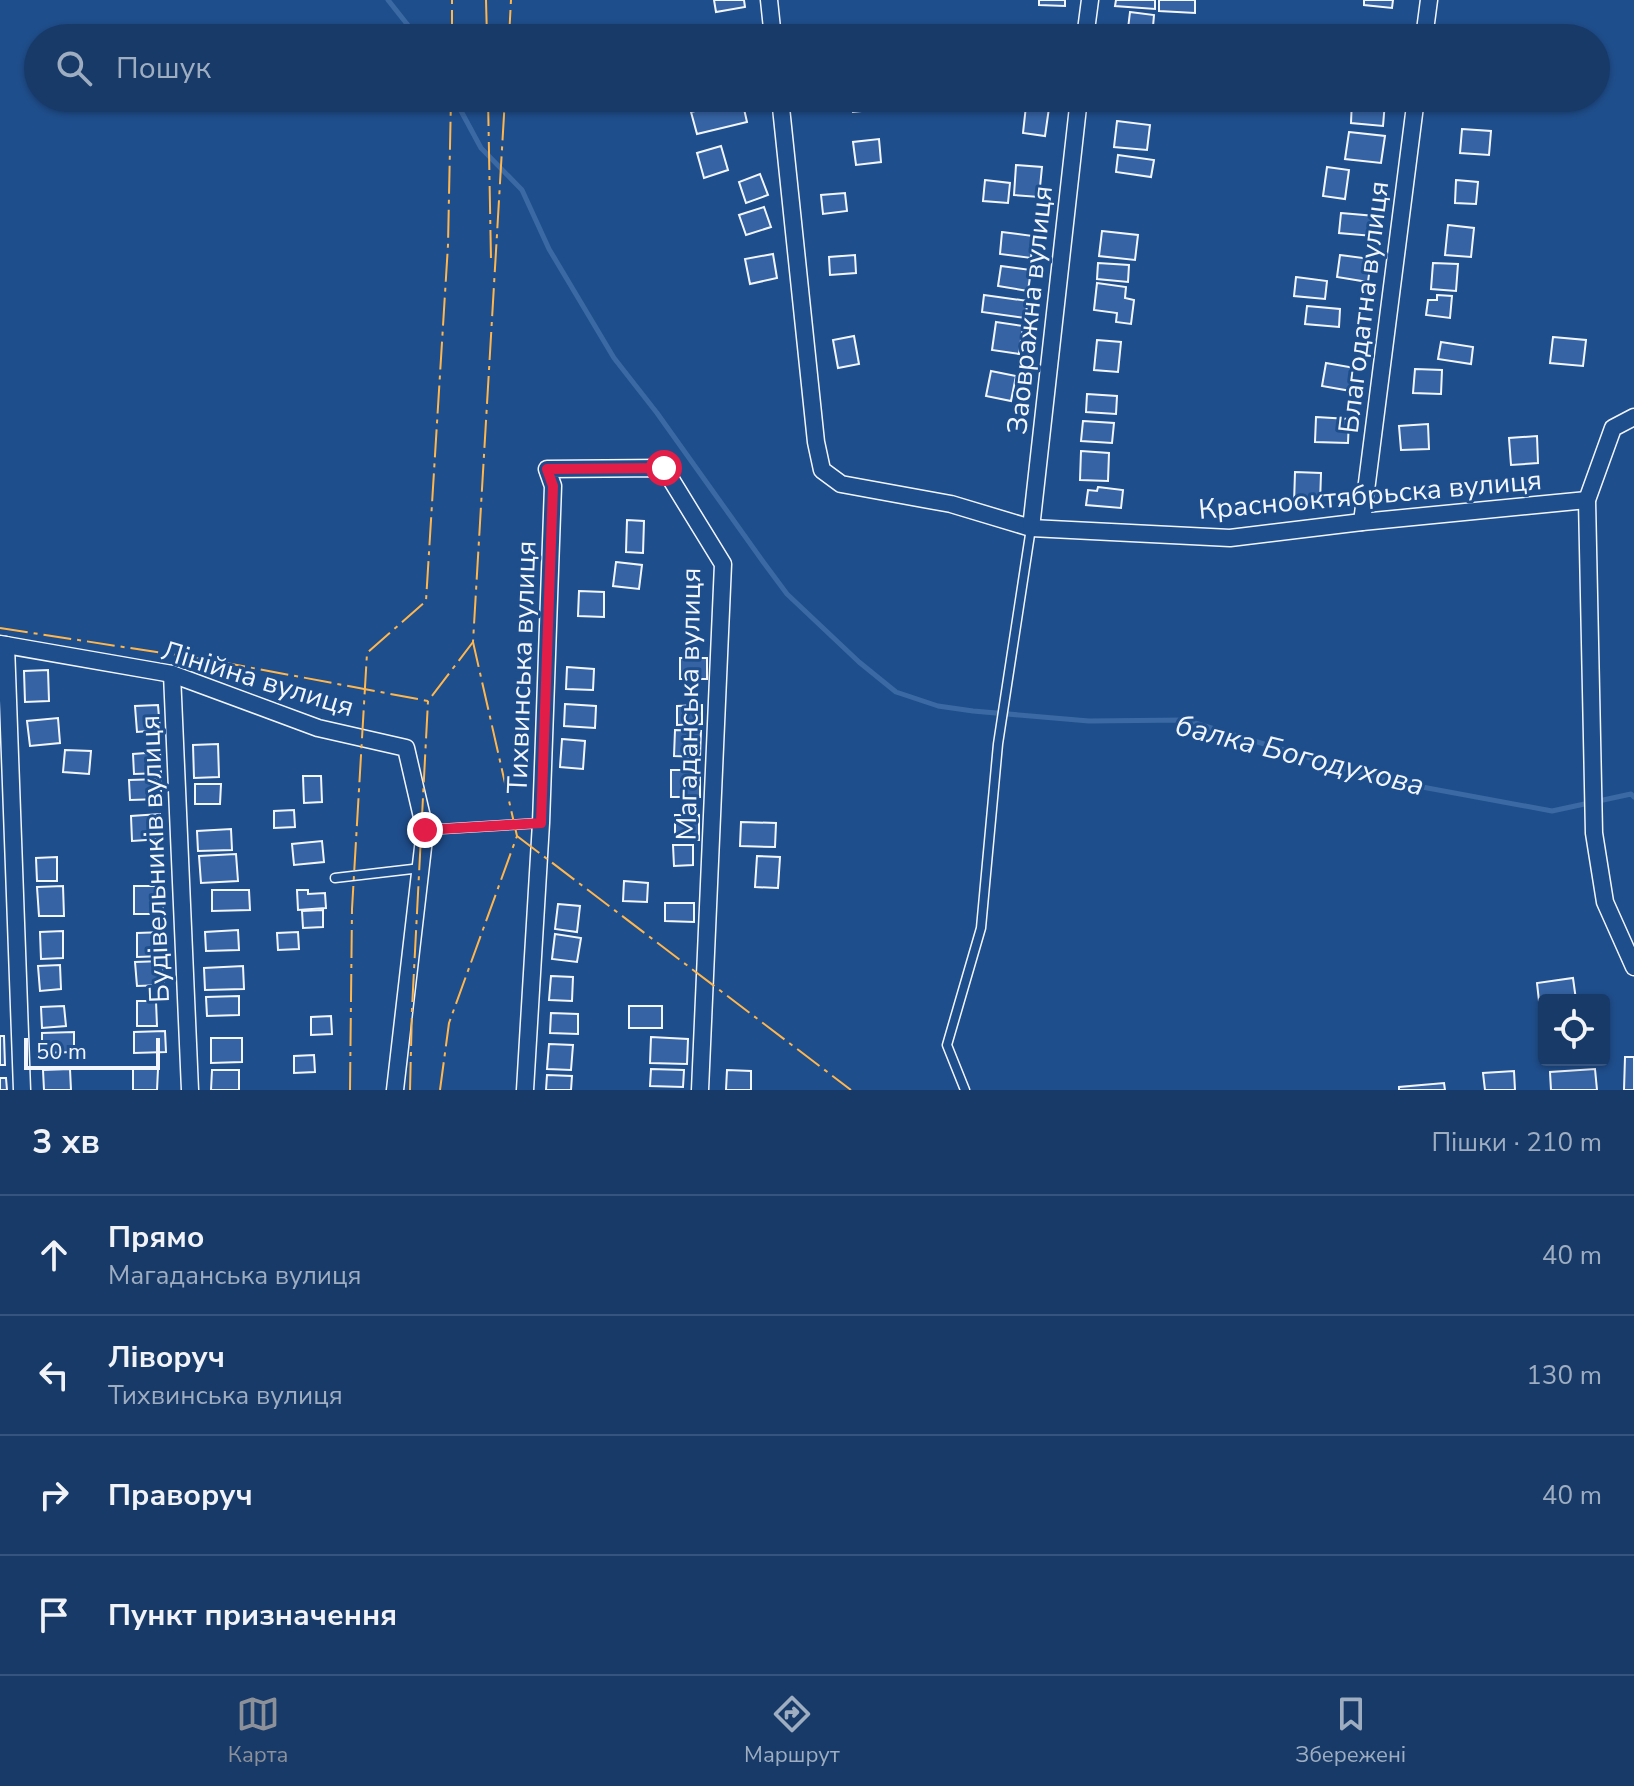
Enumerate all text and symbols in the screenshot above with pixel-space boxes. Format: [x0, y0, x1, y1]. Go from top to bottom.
search box [24, 24, 1610, 112]
icon: search [52, 46, 96, 90]
text: Пошук [116, 48, 211, 89]
street label: Благодатна вулиця [1330, 179, 1398, 435]
street label: Заовражна вулиця [998, 184, 1062, 436]
route start [646, 450, 682, 486]
street label: Краснооктябрьска вулиця [1197, 461, 1543, 529]
street label: Тихвинська вулиця [499, 540, 545, 794]
street label: Магаданська вулиця [668, 567, 710, 841]
street label: Лінійна вулиця [157, 632, 359, 726]
water label: балка Богодухова [1171, 705, 1429, 806]
street label: Будівельників вулиця [131, 714, 179, 1004]
route end [407, 812, 443, 848]
map controls [1538, 994, 1610, 1066]
button: locate [1538, 994, 1610, 1066]
scale bar [24, 1034, 160, 1070]
text: 50 m [36, 1037, 87, 1067]
text: 3 хв [32, 1119, 100, 1165]
text: Пішки · 210 m [1431, 1125, 1602, 1160]
text: Прямо [108, 1217, 205, 1258]
icon: ahead [32, 1233, 76, 1277]
text: 40 m [1542, 1238, 1602, 1273]
text: Магаданська вулиця [108, 1258, 362, 1293]
text: Ліворуч [108, 1337, 225, 1378]
icon: left [32, 1353, 76, 1397]
text: 130 m [1526, 1358, 1602, 1393]
text: Тихвинська вулиця [108, 1378, 343, 1413]
icon: right [32, 1473, 76, 1517]
text: Праворуч [108, 1475, 253, 1516]
text: 40 m [1542, 1478, 1602, 1513]
icon: arrive [32, 1593, 76, 1637]
text: Пункт призначення [108, 1595, 397, 1636]
tab: Карта [228, 1692, 288, 1770]
tab: Маршрут [744, 1692, 840, 1770]
tab: Збережені [1295, 1692, 1406, 1770]

